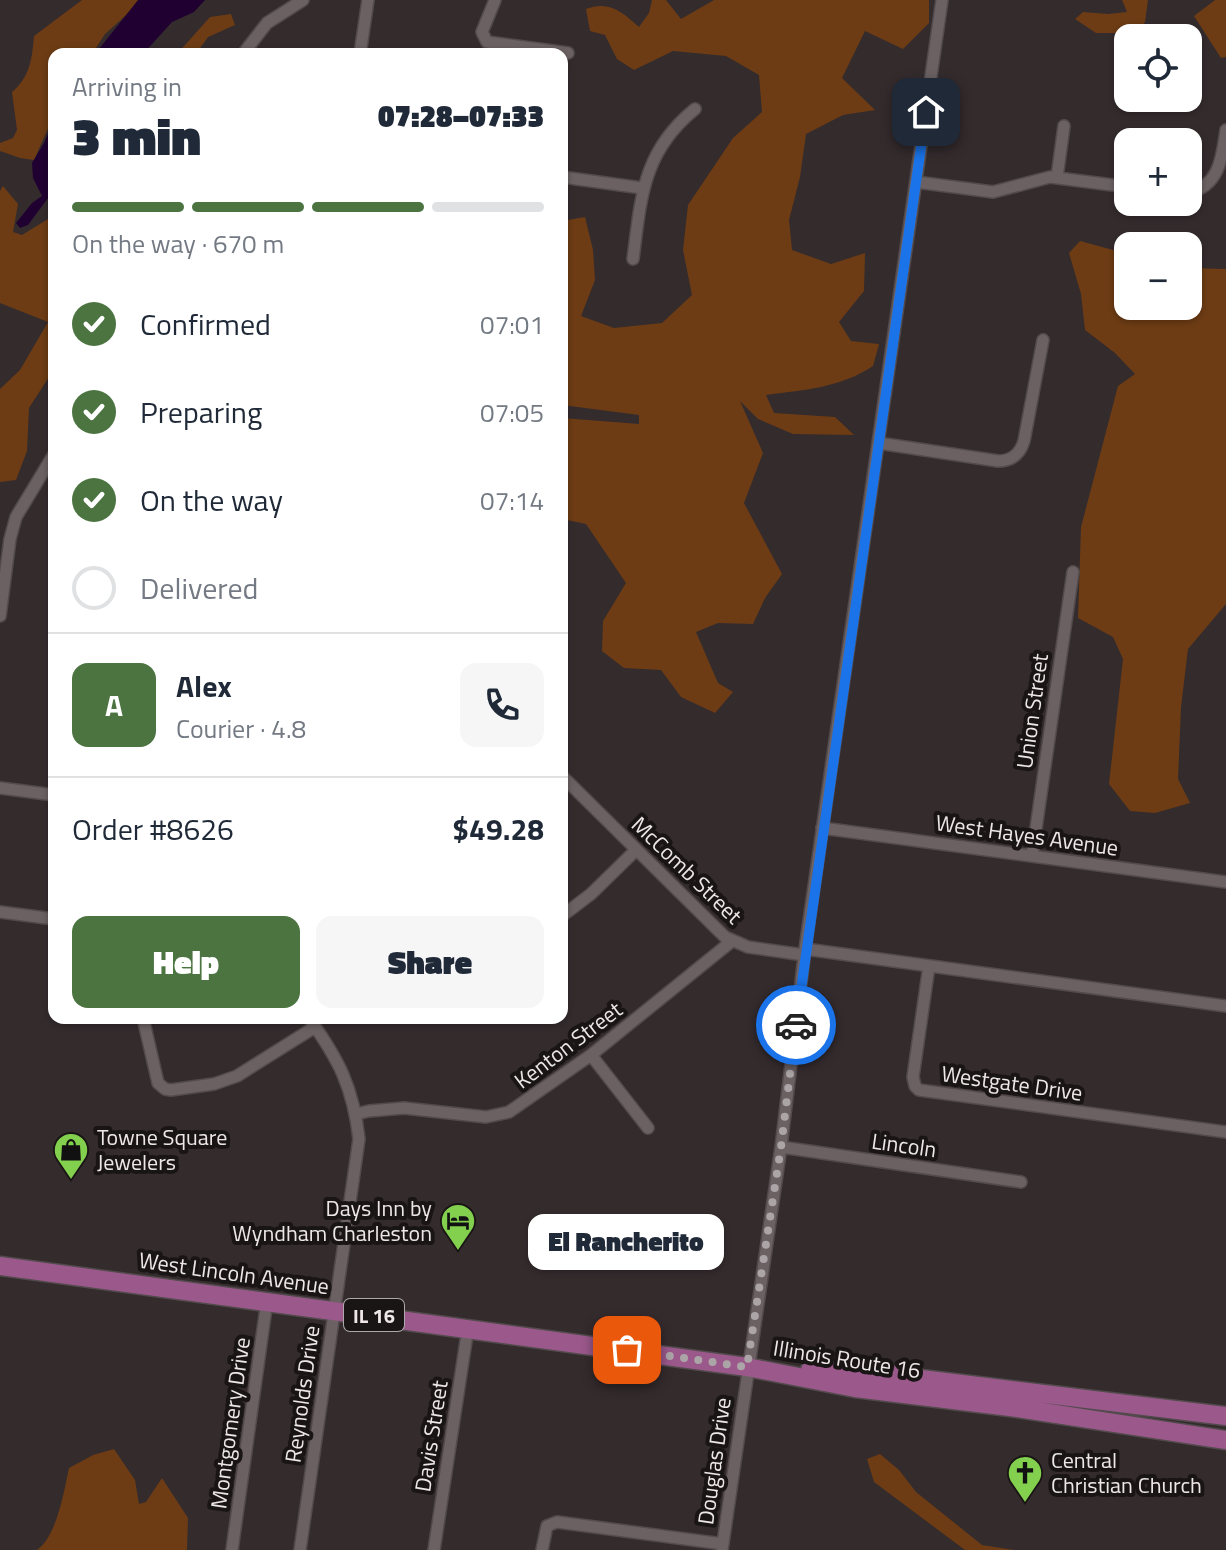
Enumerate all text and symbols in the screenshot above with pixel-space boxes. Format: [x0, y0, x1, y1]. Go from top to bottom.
map controls [1114, 24, 1202, 320]
button: locate [1114, 24, 1202, 112]
text: Arriving in [72, 67, 182, 106]
pin [892, 78, 960, 146]
icon: home [904, 90, 948, 134]
text: 07:28–07:33 [378, 93, 544, 139]
text: 3 min [72, 96, 201, 175]
button: + [1114, 128, 1202, 216]
text: On the way · 670 m [72, 224, 284, 263]
button: − [1114, 232, 1202, 320]
text: Confirmed [140, 301, 271, 347]
icon: check [72, 302, 116, 346]
text: 07:01 [480, 305, 544, 344]
text: Preparing [140, 389, 262, 435]
icon: check [72, 390, 116, 434]
text: 07:05 [480, 393, 544, 432]
text: On the way [140, 477, 283, 523]
icon: check [72, 478, 116, 522]
text: 07:14 [480, 481, 544, 520]
text: Delivered [140, 565, 258, 611]
street label: Union Street [1007, 651, 1057, 771]
text: Alex [176, 663, 232, 709]
button: phone [460, 663, 544, 747]
text: A [105, 682, 123, 728]
text: Courier · 4.8 [176, 709, 306, 748]
street label: West Hayes Avenue [933, 805, 1121, 865]
text: Order #8626 [72, 806, 234, 852]
text: $49.28 [452, 806, 544, 852]
street label: McComb Street [624, 808, 750, 932]
button: Help [72, 916, 300, 1008]
button: Share [316, 916, 544, 1008]
courier [756, 985, 836, 1065]
street label: Kenton Street [507, 993, 629, 1097]
icon: car [774, 1003, 818, 1047]
street label: Westgate Drive [939, 1056, 1085, 1110]
place label: Towne Square Jewelers [97, 1120, 227, 1179]
street label: Lincoln [869, 1124, 939, 1166]
shop icon: Towne Square Jewelers [52, 1131, 90, 1181]
place label: Days Inn by Wyndham Charleston [232, 1191, 432, 1250]
hotel icon: Days Inn by Wyndham Charleston [439, 1202, 477, 1252]
callout: El Rancherito [529, 1214, 725, 1270]
text: El Rancherito [548, 1222, 704, 1261]
street label: West Lincoln Avenue [137, 1243, 331, 1303]
road number: IL 16 [344, 1299, 404, 1331]
pin [593, 1316, 661, 1384]
street label: Reynolds Drive [276, 1323, 328, 1465]
icon: bag [605, 1328, 649, 1372]
street label: Illinois Route 16 [771, 1331, 923, 1387]
street label: Montgomery Drive [201, 1335, 259, 1511]
street label: Davis Street [405, 1378, 457, 1494]
street label: Douglas Drive [688, 1395, 740, 1527]
place label: Central Christian Church [1051, 1443, 1202, 1502]
church icon: Central Christian Church [1006, 1454, 1044, 1504]

